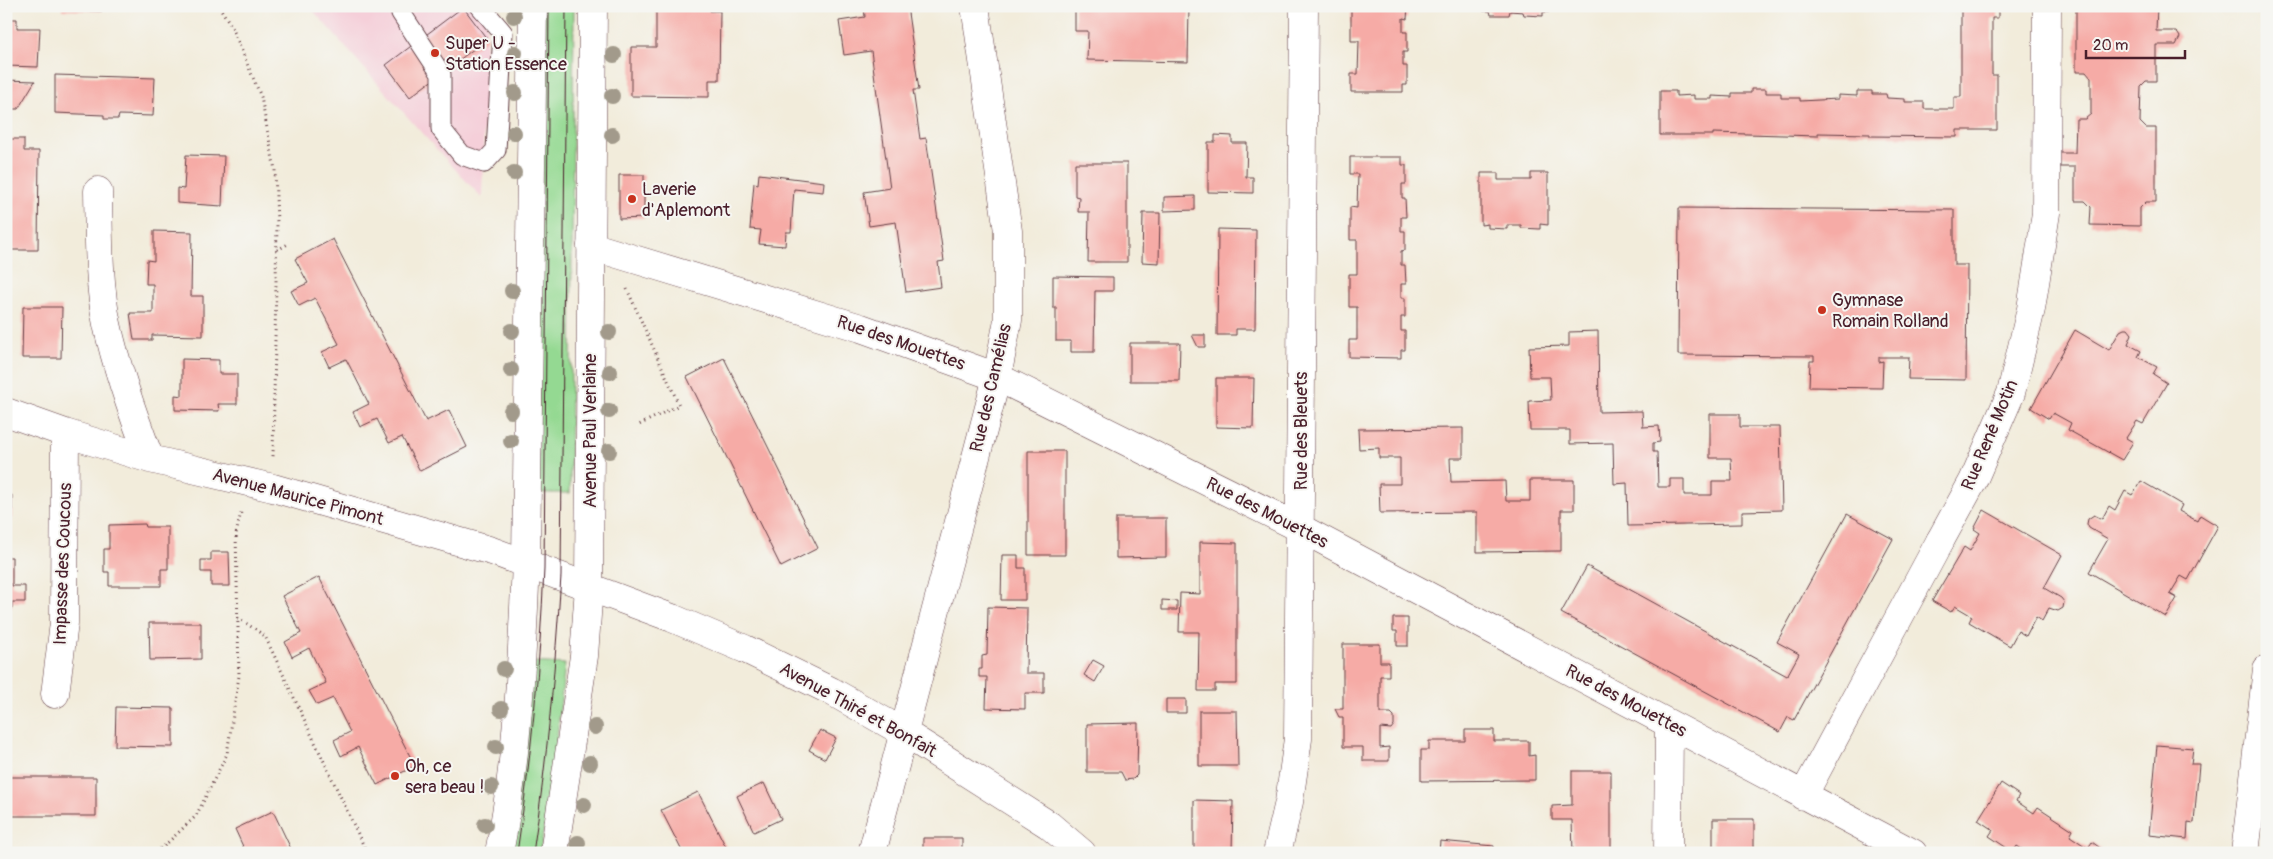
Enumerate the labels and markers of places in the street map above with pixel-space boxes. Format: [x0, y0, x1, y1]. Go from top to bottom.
place label: Super U - Station Essence [445, 32, 567, 76]
marker: Super U - Station Essence [429, 47, 441, 59]
place label: Laverie d'Aplemont [642, 178, 731, 222]
marker: Laverie d'Aplemont [626, 193, 638, 205]
place label: Gymnase Romain Rolland [1832, 289, 1949, 333]
marker: Gymnase Romain Rolland [1816, 304, 1828, 316]
place label: Oh, ce sera beau ! [405, 755, 485, 799]
marker: Oh, ce sera beau ! [389, 770, 401, 782]

